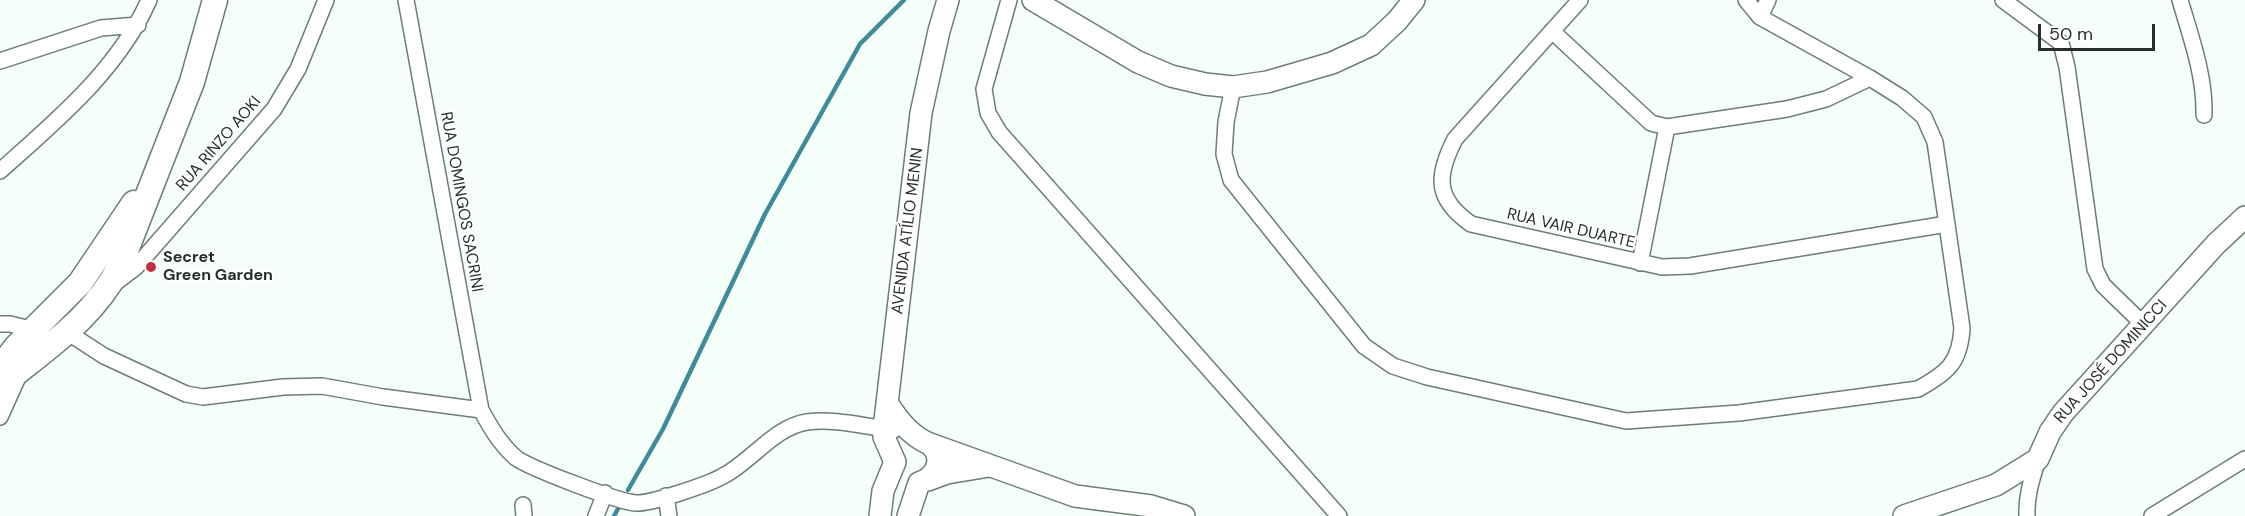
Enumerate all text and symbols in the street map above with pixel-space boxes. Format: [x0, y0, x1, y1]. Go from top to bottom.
scale bar [2041, 12, 2158, 50]
text: 50 m [2049, 22, 2093, 46]
street label: RUA RINZO AOKI [173, 93, 265, 195]
street label: RUA DOMINGOS SACRINI [436, 110, 486, 294]
street label: AVENIDA ATÍLIO MENIN [888, 146, 928, 316]
street label: RUA VAIR DUARTE [1505, 205, 1637, 253]
place label: Secret Green Garden [163, 248, 273, 286]
marker: Secret Green Garden [144, 260, 158, 274]
street label: RUA JOSÉ DOMINICCI [2051, 296, 2171, 428]

